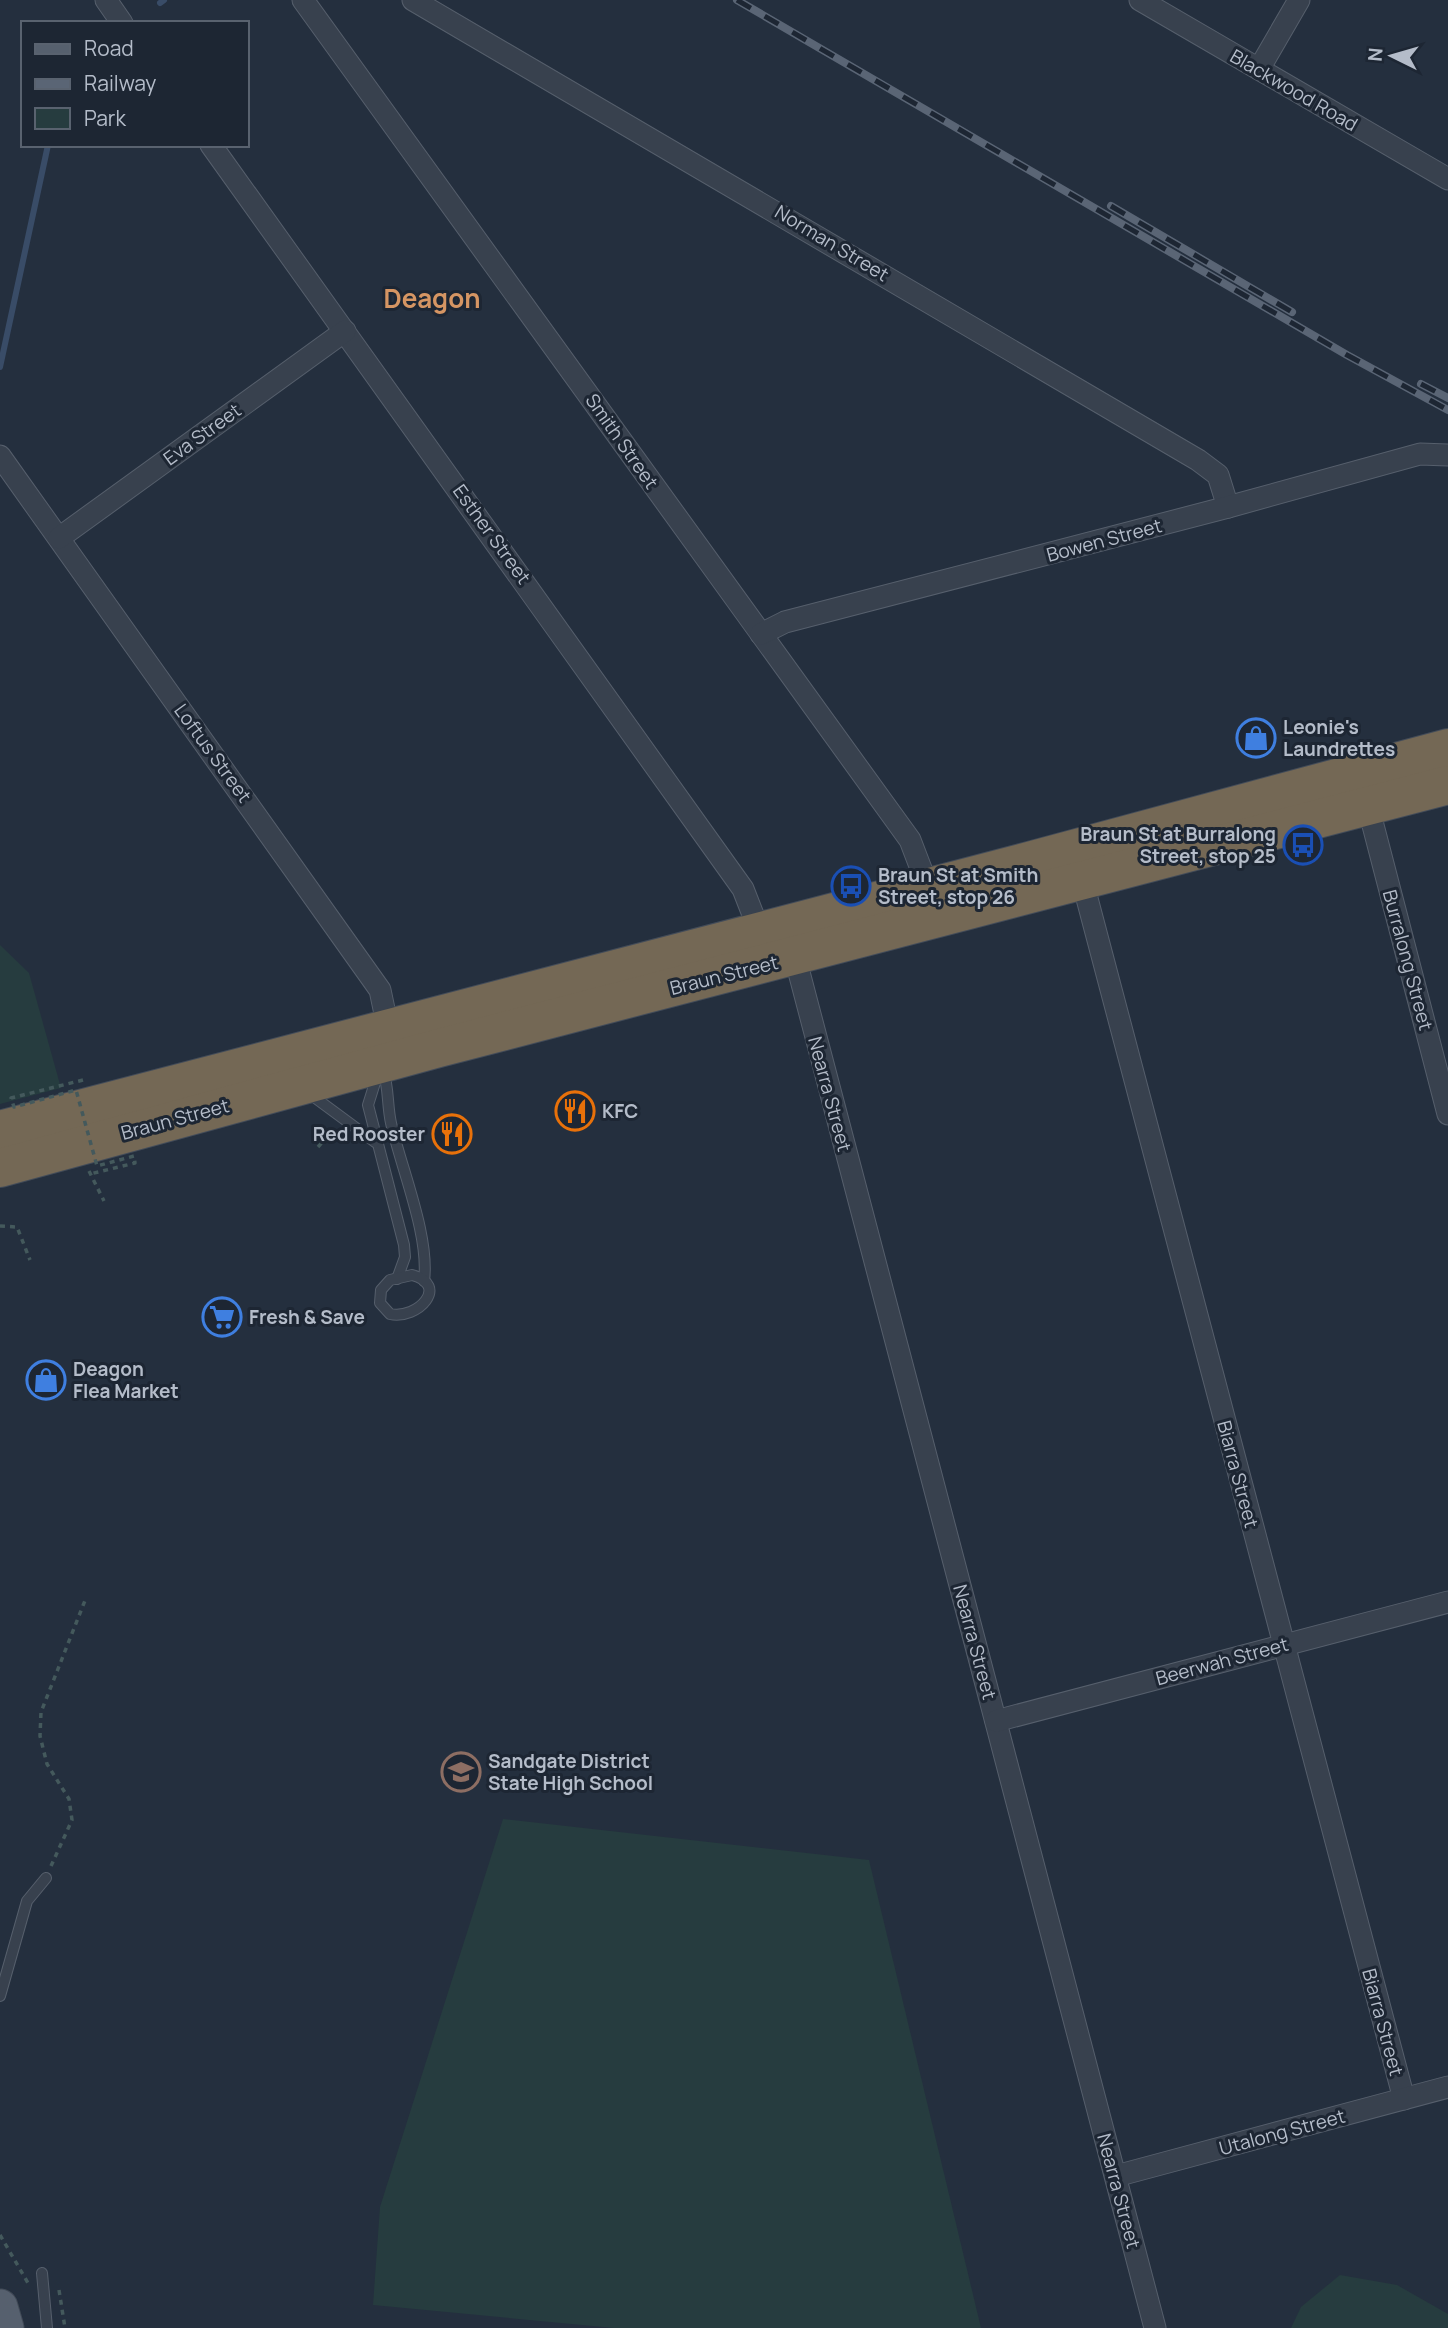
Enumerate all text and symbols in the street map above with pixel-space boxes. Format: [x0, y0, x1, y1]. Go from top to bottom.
legend [21, 21, 248, 147]
north arrow [1357, 21, 1427, 91]
text: Road [84, 34, 134, 62]
street label: Blackwood Road [1225, 43, 1363, 137]
text: N [1362, 47, 1389, 62]
text: Railway [84, 69, 156, 97]
text: Park [84, 104, 126, 132]
street label: Norman Street [770, 199, 894, 287]
district label: Deagon [384, 280, 480, 316]
street label: Smith Street [580, 388, 664, 494]
street label: Eva Street [158, 397, 246, 471]
street label: Esther Street [447, 479, 537, 589]
street label: Bowen Street [1043, 512, 1165, 568]
street label: Loftus Street [168, 698, 258, 808]
place label: Leonie's Laundrettes [1283, 714, 1395, 762]
shop icon: Leonie's Laundrettes [1235, 717, 1277, 759]
place label: Braun St at Burralong Street, stop 25 [1080, 821, 1276, 869]
bus stop icon: Braun St at Burralong Street, stop 25 [1282, 824, 1324, 866]
place label: Braun St at Smith Street, stop 26 [878, 862, 1038, 910]
bus stop icon: Braun St at Smith Street, stop 26 [830, 865, 872, 907]
street label: Burralong Street [1377, 887, 1439, 1033]
street label: Braun Street [667, 949, 781, 1001]
street label: Nearra Street [802, 1034, 858, 1154]
restaurant icon: KFC [554, 1090, 596, 1132]
street label: Braun Street [118, 1092, 232, 1146]
place label: KFC [602, 1098, 638, 1124]
restaurant icon: Red Rooster [431, 1113, 473, 1155]
place label: Red Rooster [313, 1121, 425, 1147]
supermarket icon: Fresh & Save [201, 1296, 243, 1338]
place label: Fresh & Save [249, 1304, 365, 1330]
place label: Deagon Flea Market [73, 1356, 179, 1404]
shop icon: Deagon Flea Market [25, 1359, 67, 1401]
street label: Biarra Street [1211, 1417, 1265, 1531]
street label: Nearra Street [947, 1582, 1003, 1702]
street label: Beerwah Street [1153, 1631, 1291, 1691]
place label: Sandgate District State High School [488, 1748, 653, 1796]
school or university icon: Sandgate District State High School [440, 1751, 482, 1793]
street label: Biarra Street [1356, 1965, 1410, 2079]
street label: Utalong Street [1216, 2103, 1348, 2161]
street label: Nearra Street [1091, 2131, 1147, 2251]

